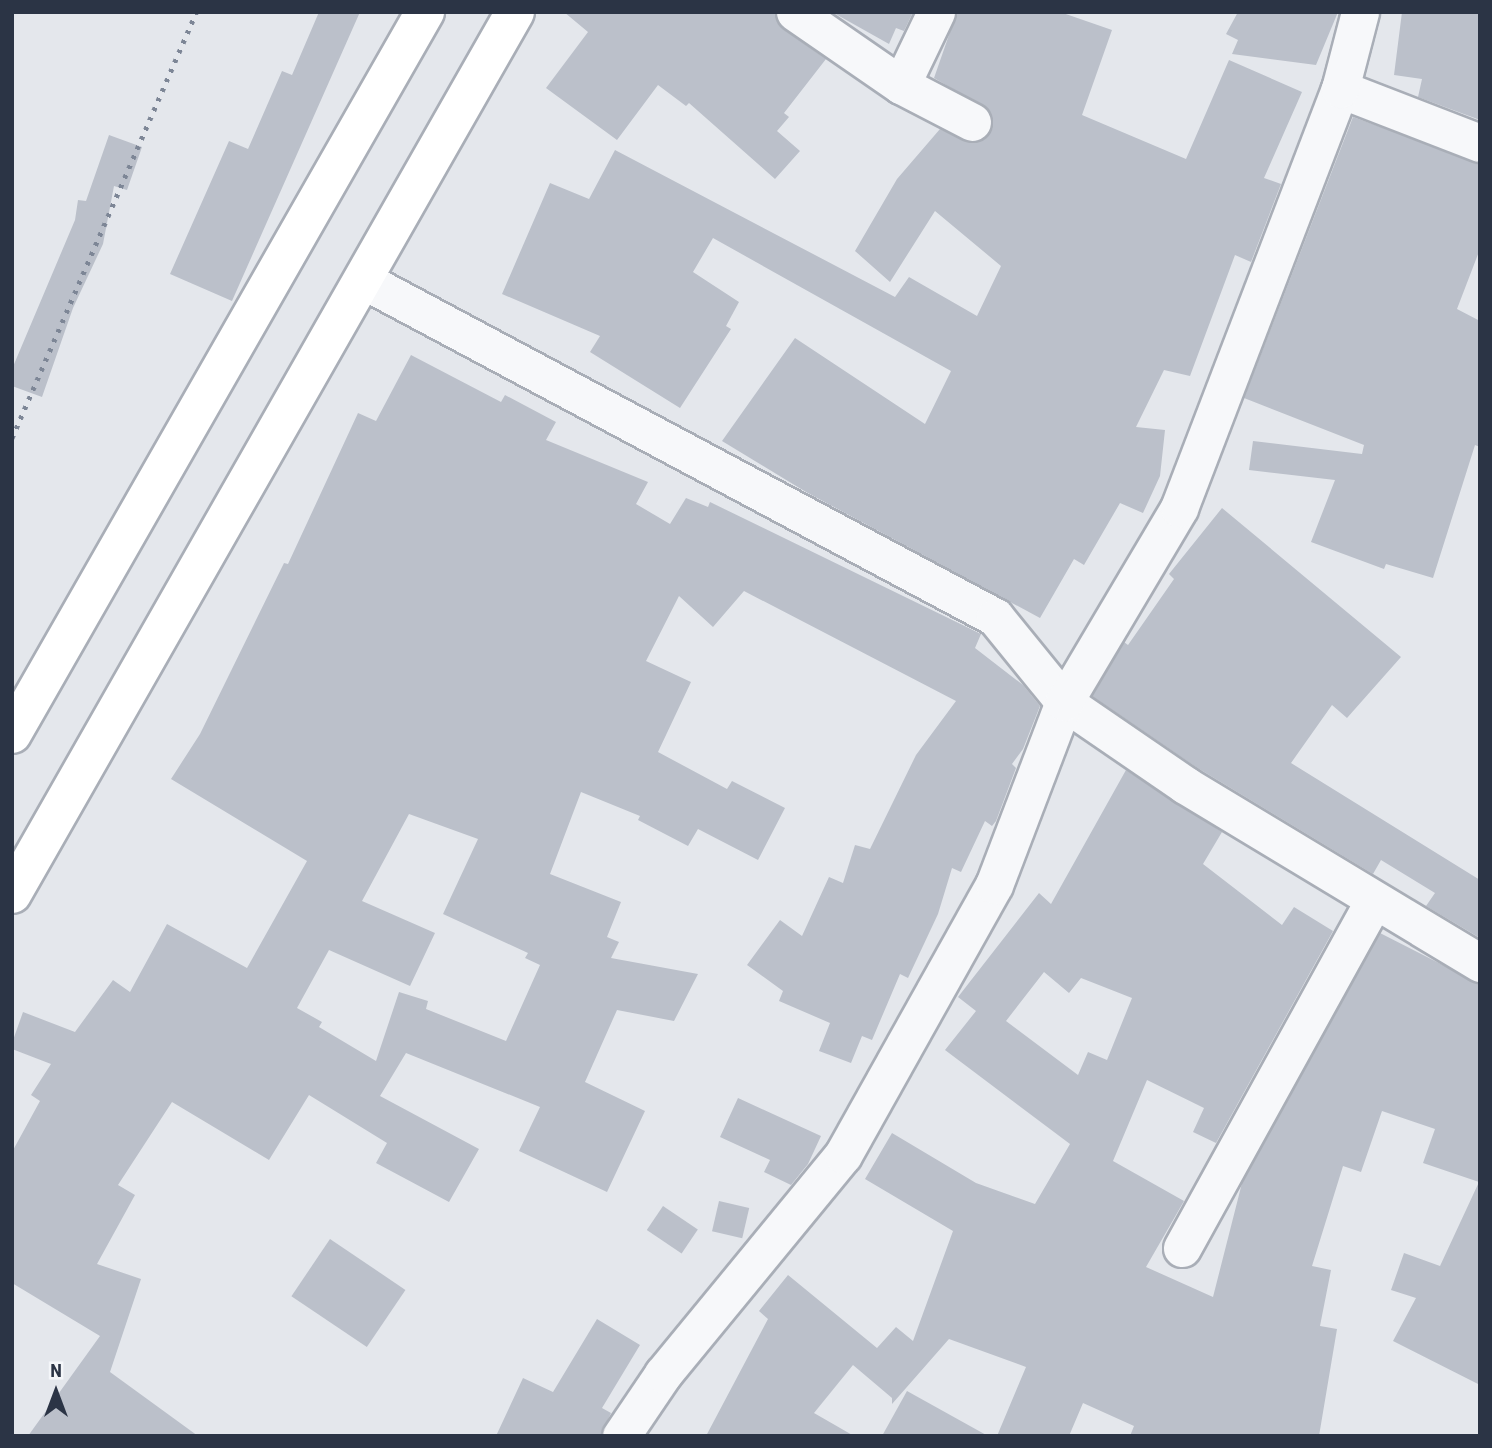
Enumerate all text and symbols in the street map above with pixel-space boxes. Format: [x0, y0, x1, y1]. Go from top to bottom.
north arrow [21, 1357, 91, 1427]
text: N [50, 1359, 62, 1382]

